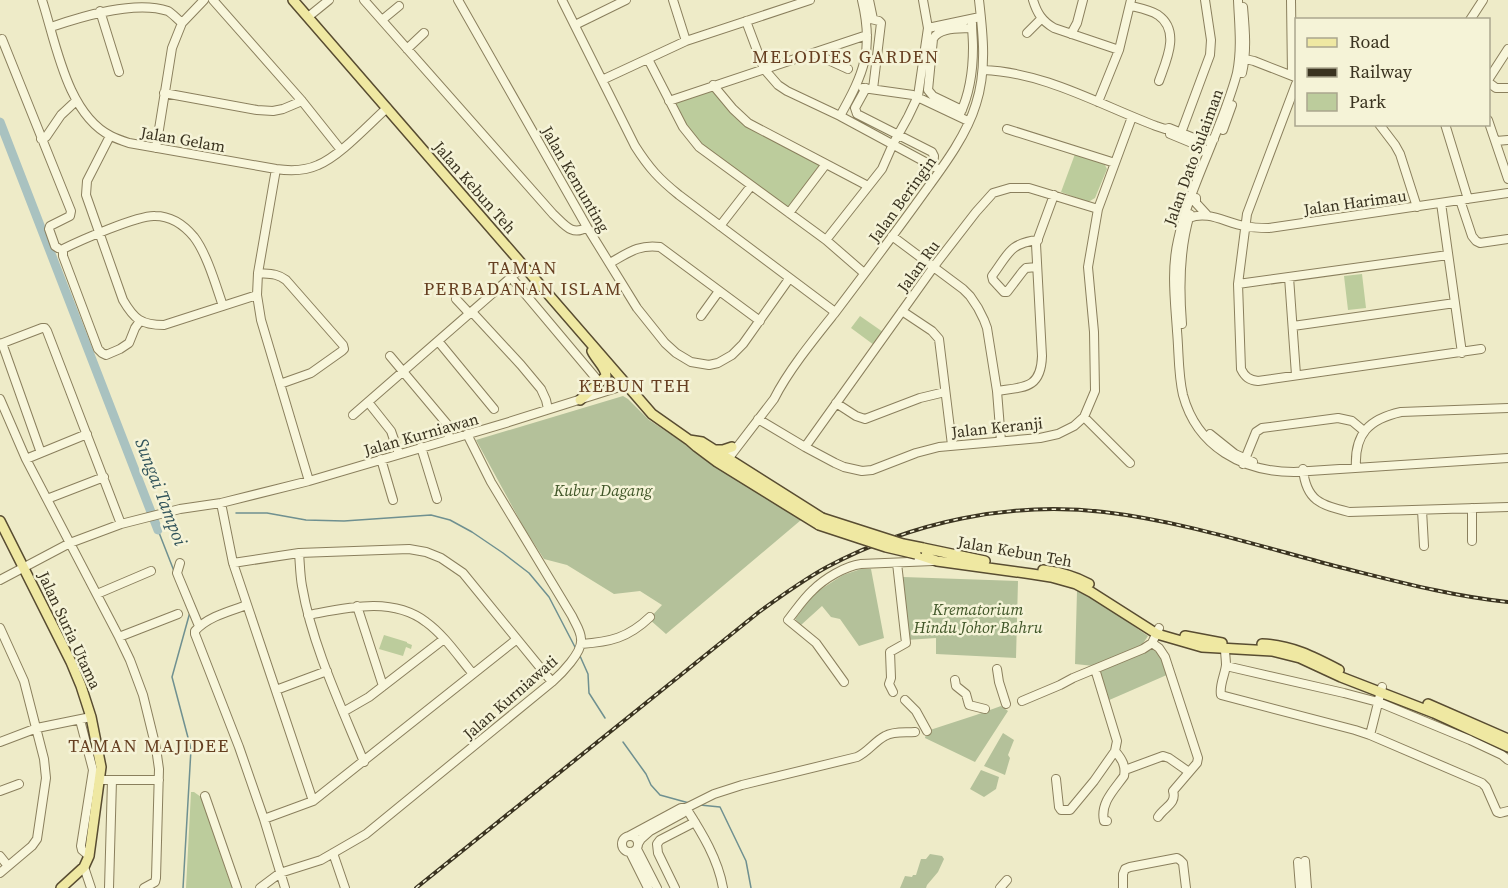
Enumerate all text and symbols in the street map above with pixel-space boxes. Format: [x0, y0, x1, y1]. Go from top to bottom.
legend [1295, 18, 1490, 126]
text: Road [1349, 29, 1390, 54]
district label: MELODIES GARDEN [752, 44, 940, 69]
text: Railway [1349, 59, 1413, 84]
street label: Jalan Dato Sulaiman [1158, 85, 1228, 229]
text: Park [1349, 89, 1386, 114]
street label: Jalan Gelam [138, 121, 227, 157]
street label: Jalan Kemunting [536, 121, 615, 236]
street label: Jalan Kebun Teh [428, 135, 522, 238]
street label: Jalan Beringin [863, 151, 941, 248]
street label: Jalan Harimau [1301, 184, 1408, 220]
street label: Jalan Ru [891, 236, 944, 297]
district label: TAMAN PERBADANAN ISLAM [423, 255, 623, 301]
district label: KEBUN TEH [578, 373, 692, 398]
street label: Jalan Kurniawan [360, 407, 481, 461]
street label: Jalan Keranji [949, 411, 1044, 443]
water label: Sungai Tampoi [129, 434, 194, 550]
park label: Kubur Dagang [553, 479, 653, 501]
street label: Jalan Kebun Teh [955, 530, 1074, 572]
street label: Jalan Suria Utama [33, 567, 107, 693]
park label: Krematorium Hindu Johor Bahru [912, 598, 1043, 638]
street label: Jalan Kurniawati [457, 650, 562, 745]
district label: TAMAN MAJIDEE [68, 733, 230, 758]

